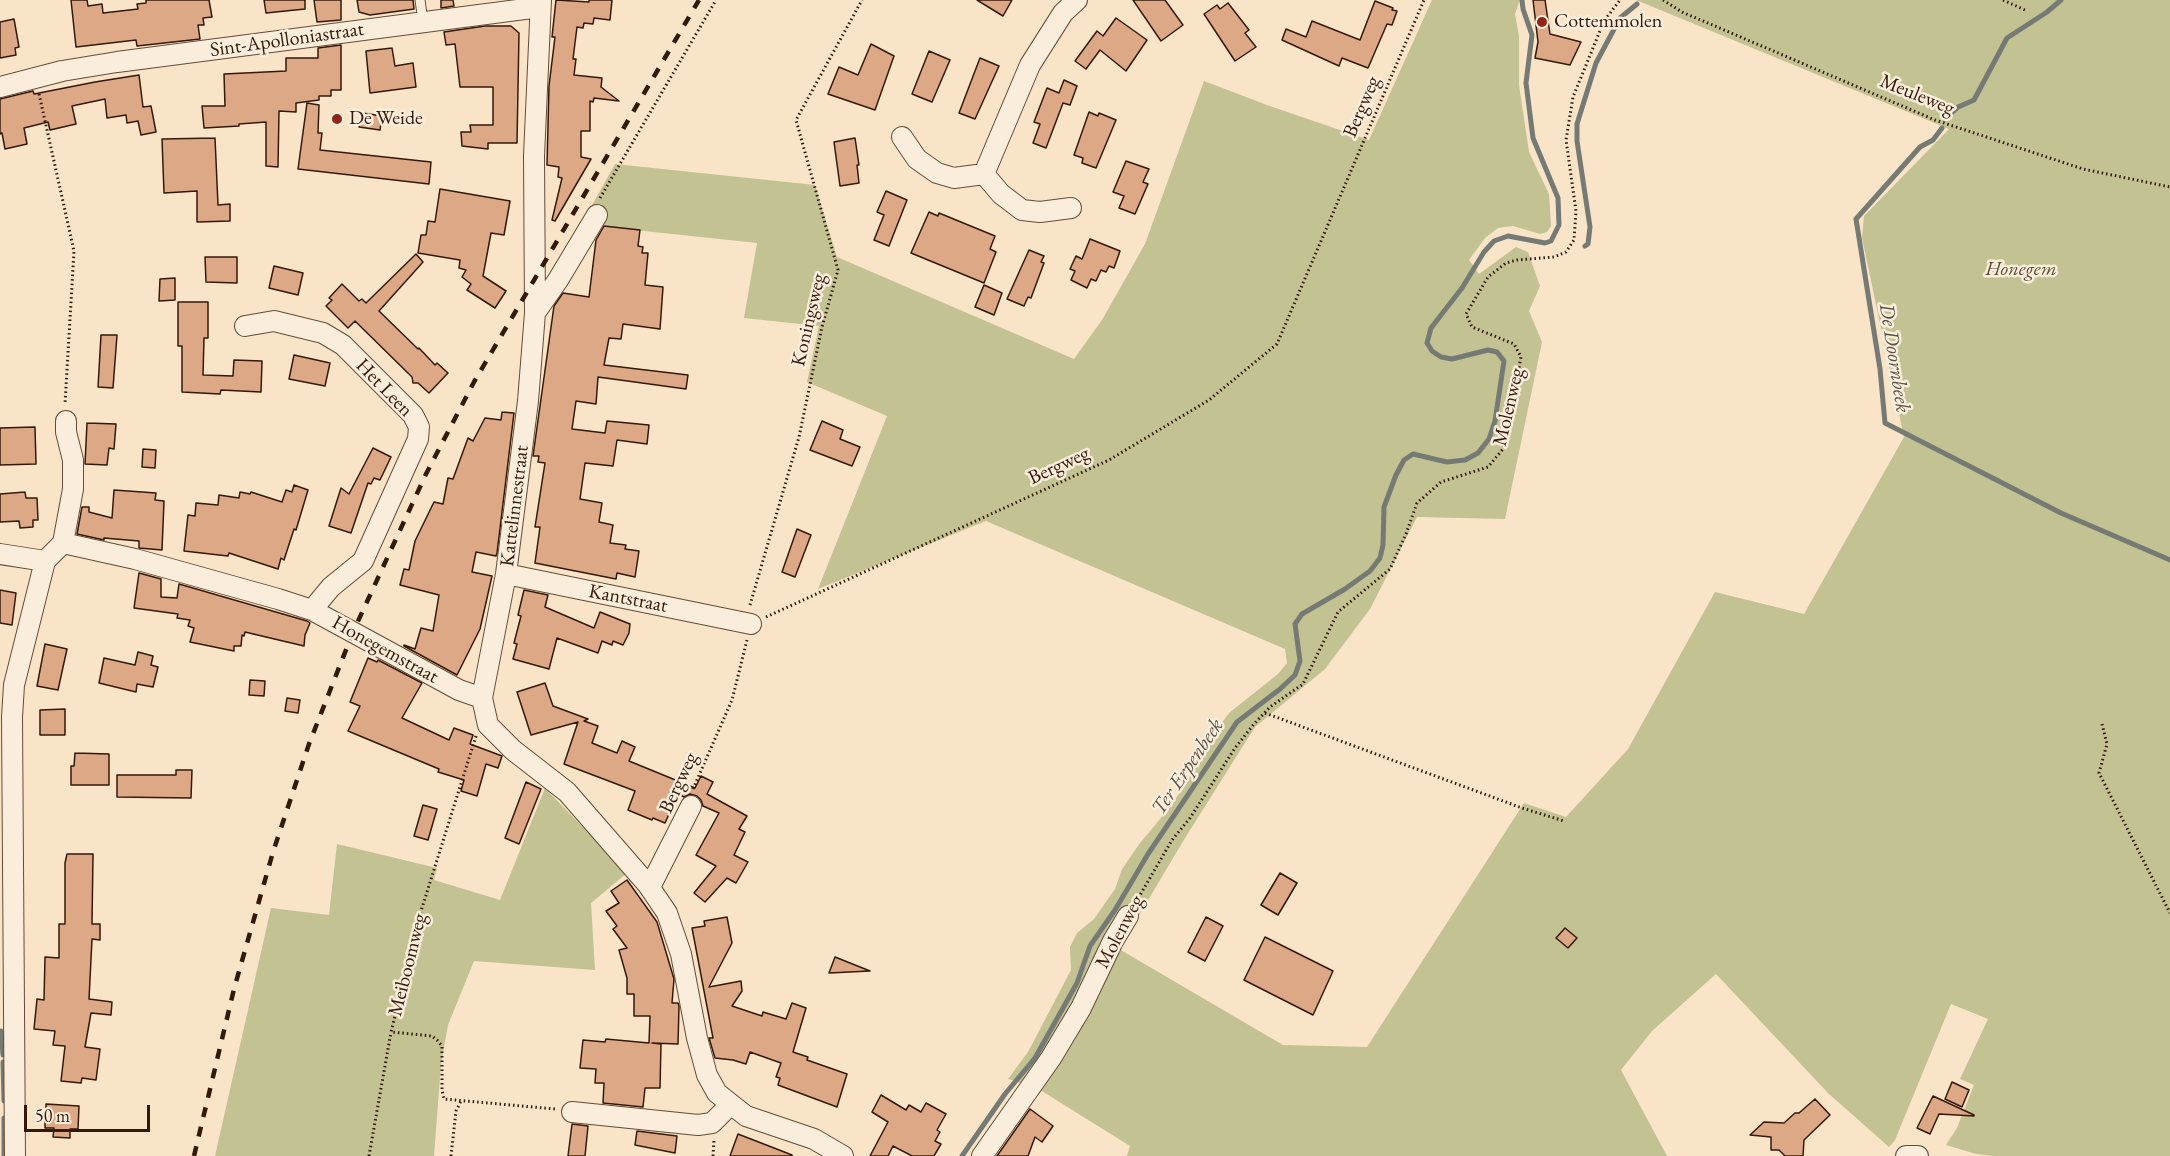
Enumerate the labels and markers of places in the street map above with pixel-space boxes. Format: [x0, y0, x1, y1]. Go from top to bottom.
place label: Cottemmolen [1554, 10, 1662, 34]
marker: Cottemmolen [1535, 15, 1549, 29]
place label: De Weide [349, 107, 423, 131]
marker: De Weide [330, 112, 344, 126]

